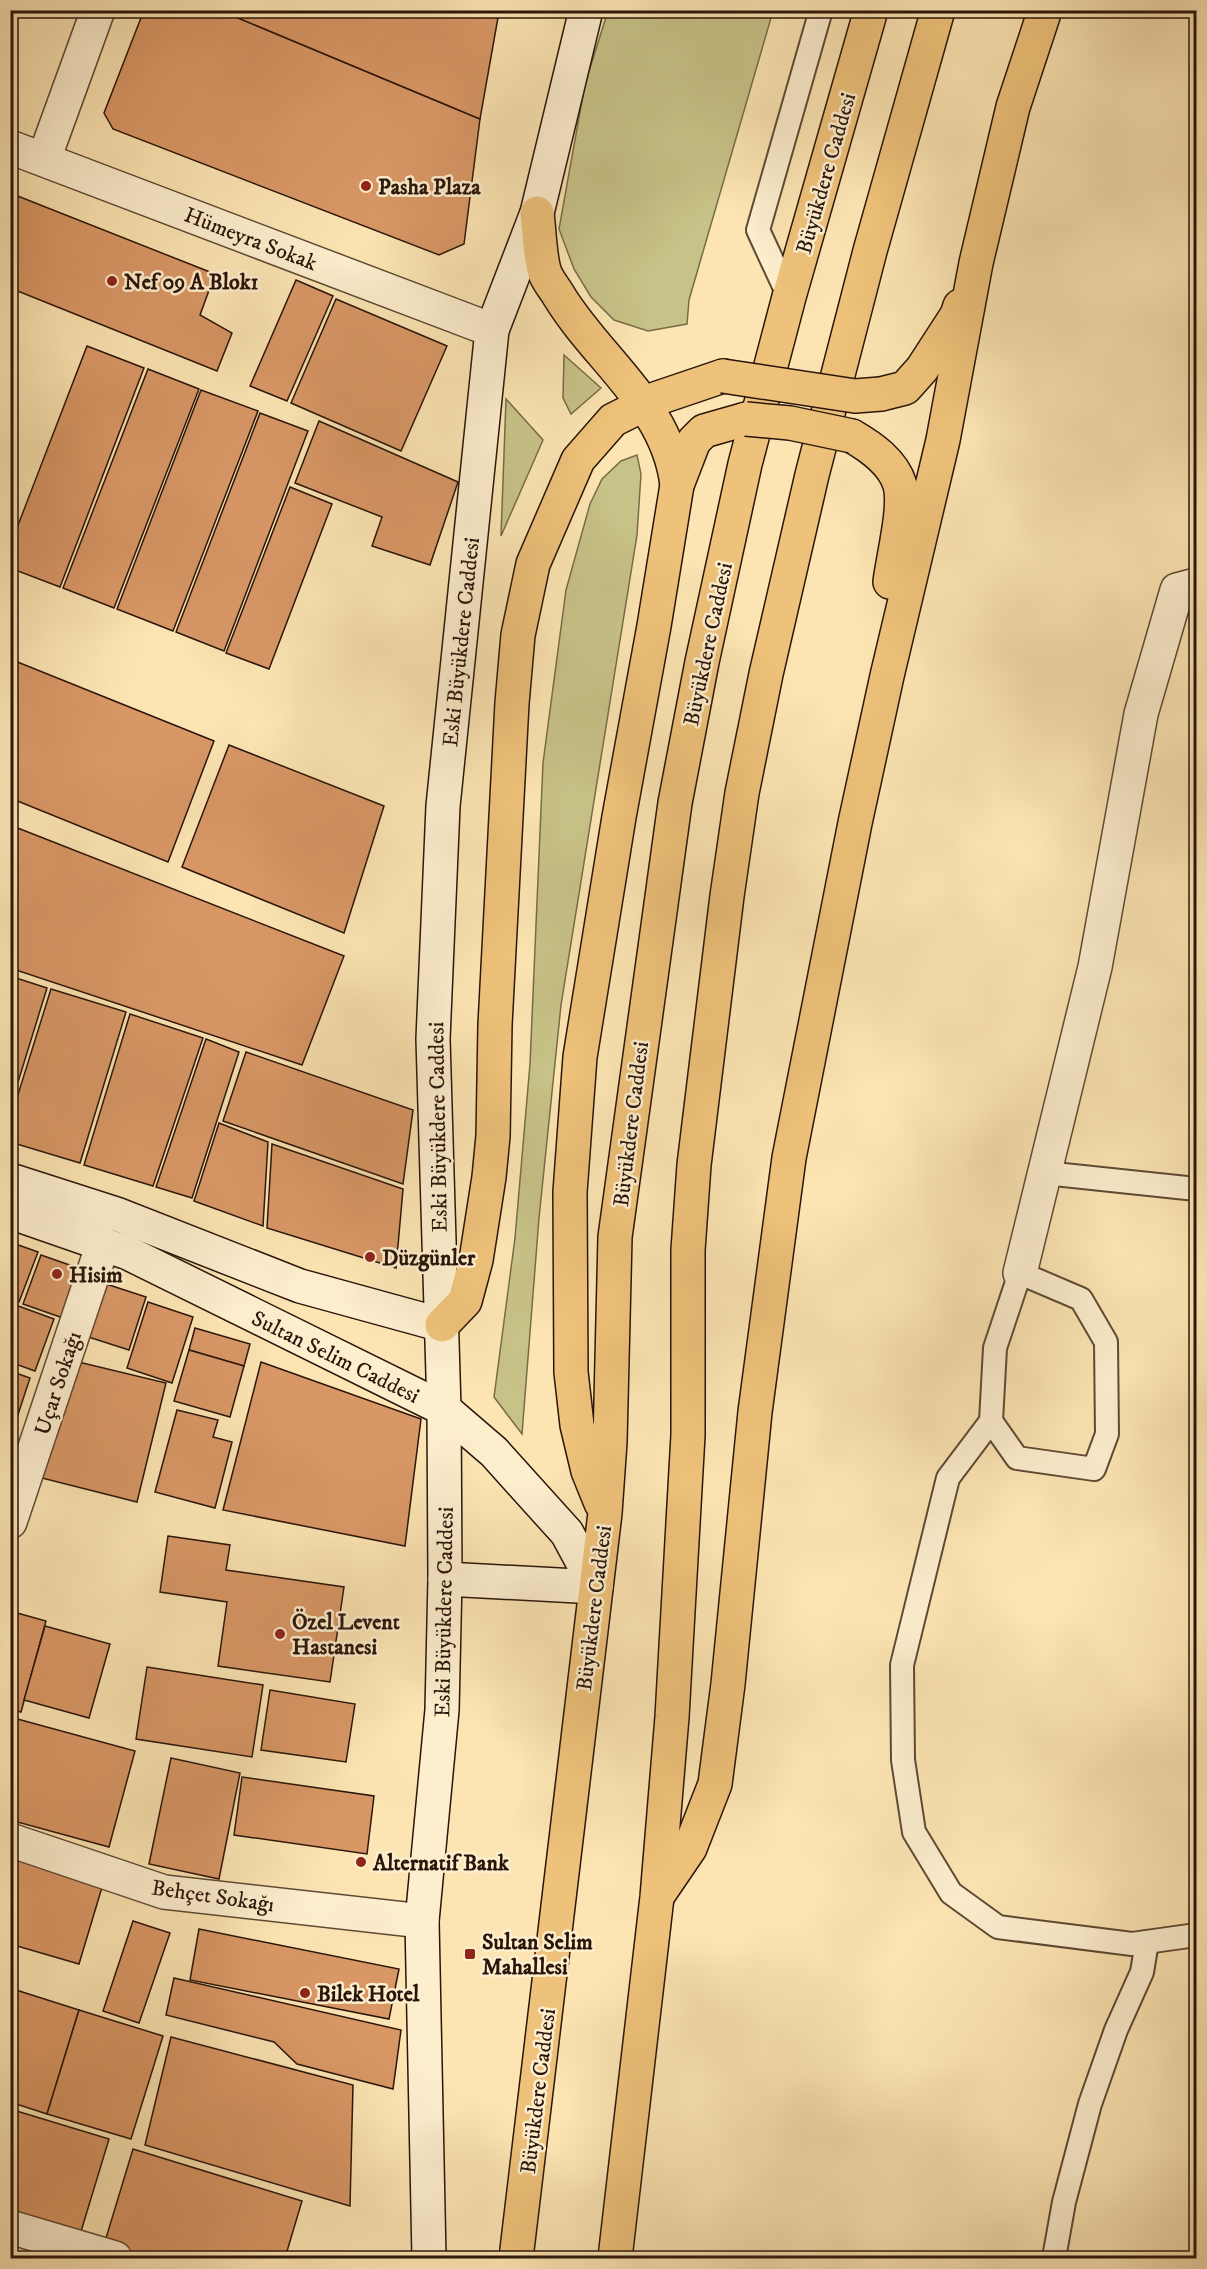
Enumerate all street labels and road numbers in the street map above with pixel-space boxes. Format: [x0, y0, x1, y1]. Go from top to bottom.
street label: Büyükdere Caddesi [791, 90, 862, 257]
street label: Hümeyra Sokak [180, 202, 321, 277]
street label: Eski Büyükdere Caddesi [437, 536, 486, 748]
street label: Büyükdere Caddesi [678, 560, 739, 729]
street label: Eski Büyükdere Caddesi [423, 1021, 454, 1233]
street label: Büyükdere Caddesi [608, 1040, 655, 1208]
street label: Sultan Selim Caddesi [247, 1305, 424, 1410]
street label: Uçar Sokağı [29, 1328, 88, 1439]
street label: Eski Büyükdere Caddesi [429, 1506, 460, 1718]
street label: Büyükdere Caddesi [571, 1524, 618, 1692]
street label: Behçet Sokağı [150, 1875, 276, 1918]
street label: Büyükdere Caddesi [515, 2007, 562, 2175]

